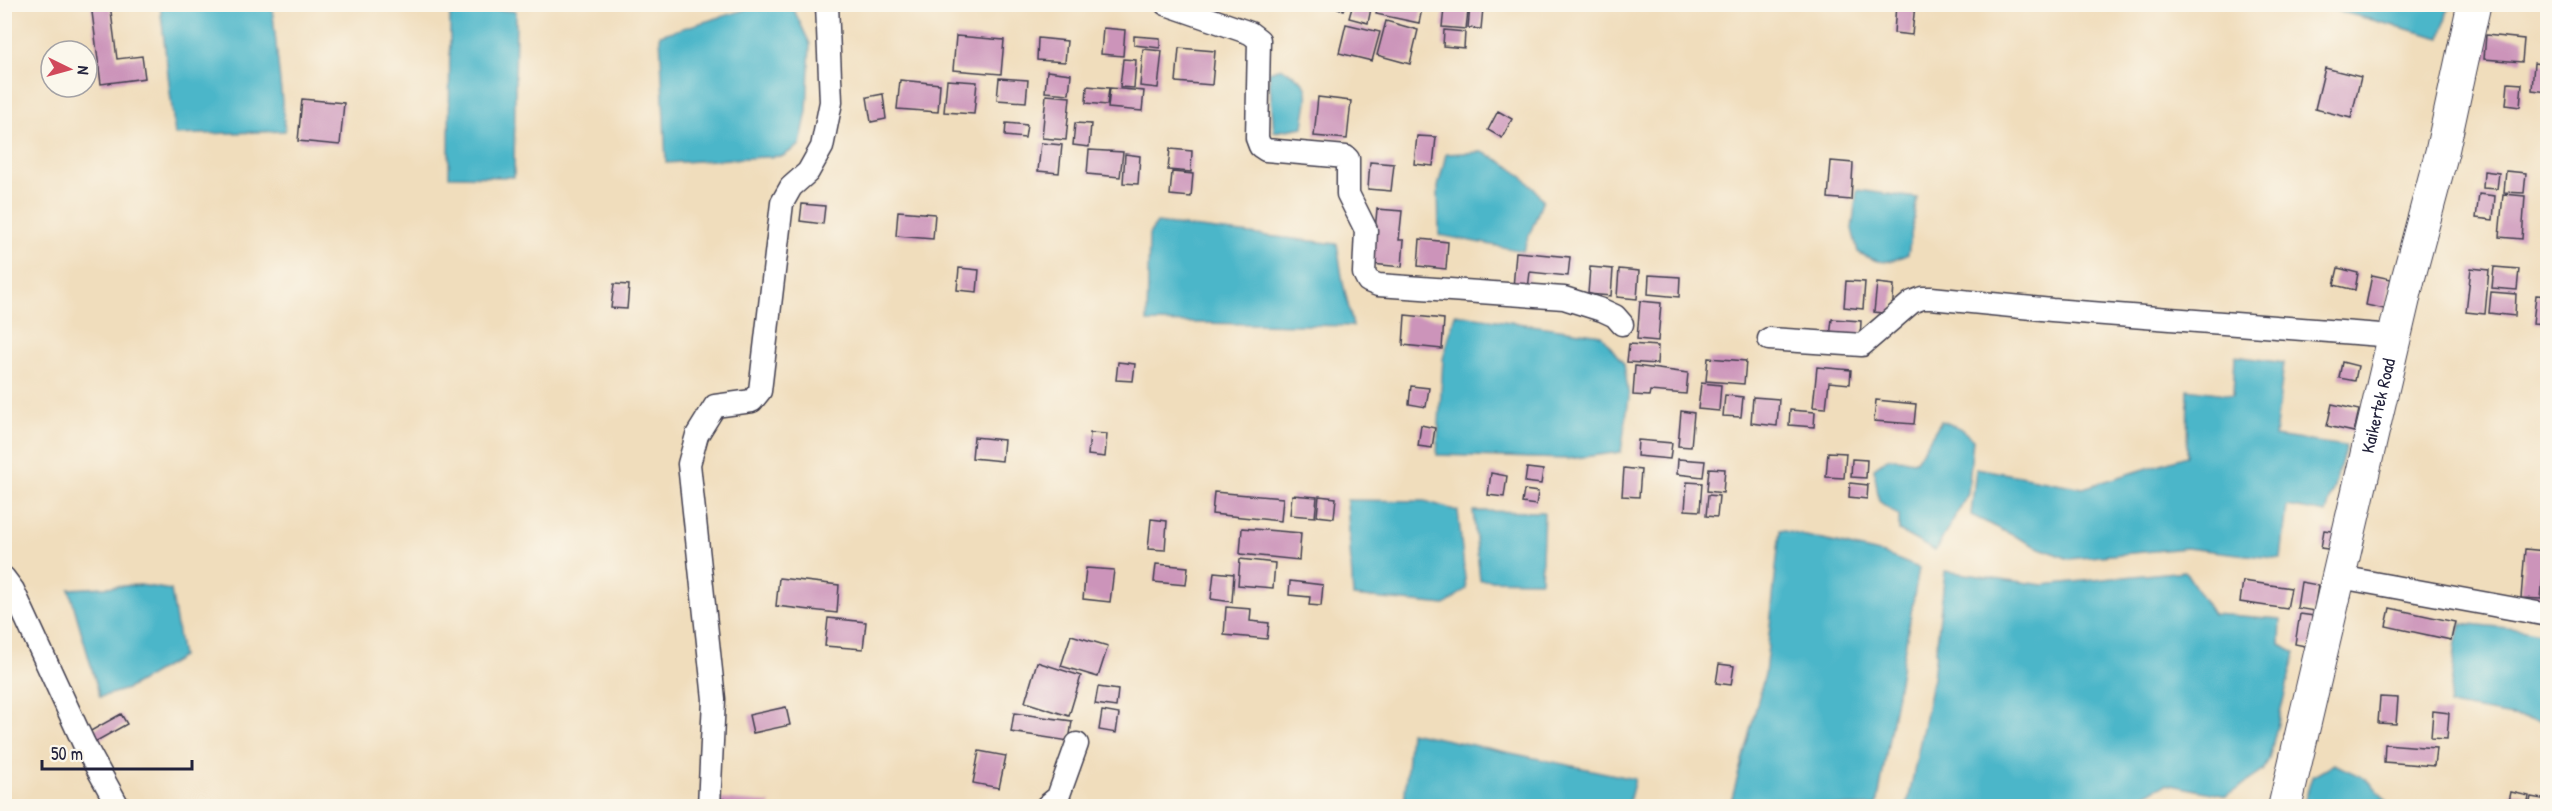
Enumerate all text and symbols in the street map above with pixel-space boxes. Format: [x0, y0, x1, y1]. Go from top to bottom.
north arrow [39, 39, 99, 99]
text: N [73, 65, 95, 76]
street label: Kaikertek Road [2355, 356, 2401, 456]
scale bar [42, 733, 192, 771]
text: 50 m [51, 741, 83, 766]

